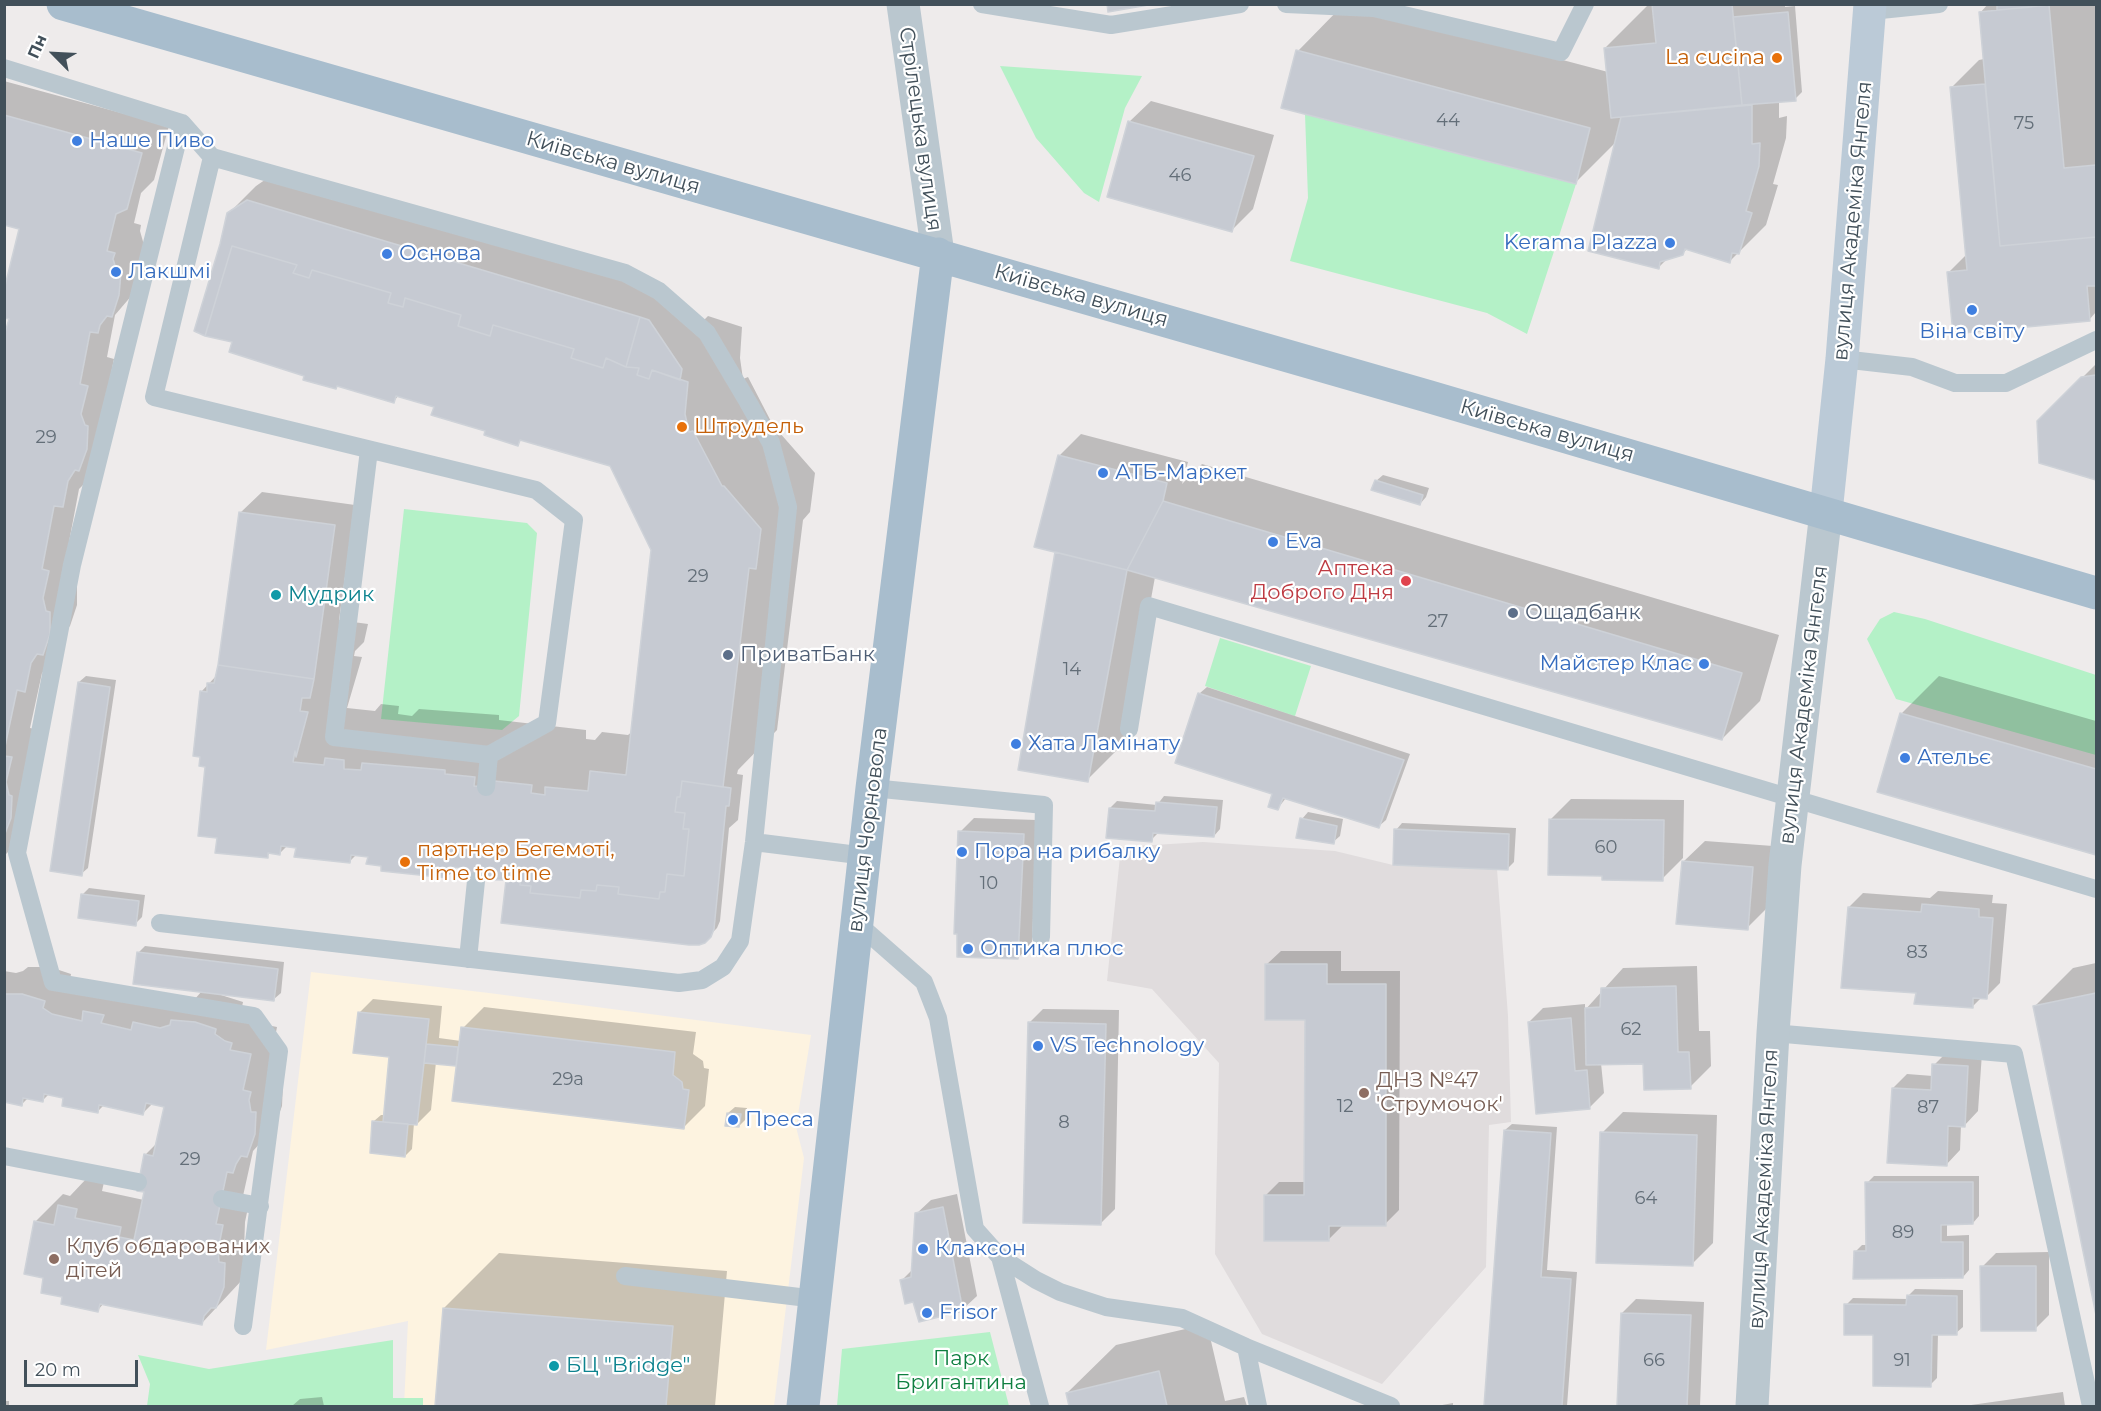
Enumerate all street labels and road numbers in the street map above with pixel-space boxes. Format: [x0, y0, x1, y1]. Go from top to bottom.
street label: Стрілецька вулиця [893, 25, 947, 233]
street label: вулиця Академіка Янгеля [1828, 80, 1878, 362]
street label: Київська вулиця [523, 126, 703, 200]
street label: Київська вулиця [991, 259, 1171, 333]
street label: Київська вулиця [1457, 394, 1637, 468]
street label: вулиця Академіка Янгеля [1774, 564, 1834, 846]
street label: вулиця Чорновола [843, 726, 893, 934]
street label: вулиця Академіка Янгеля [1744, 1048, 1784, 1330]

